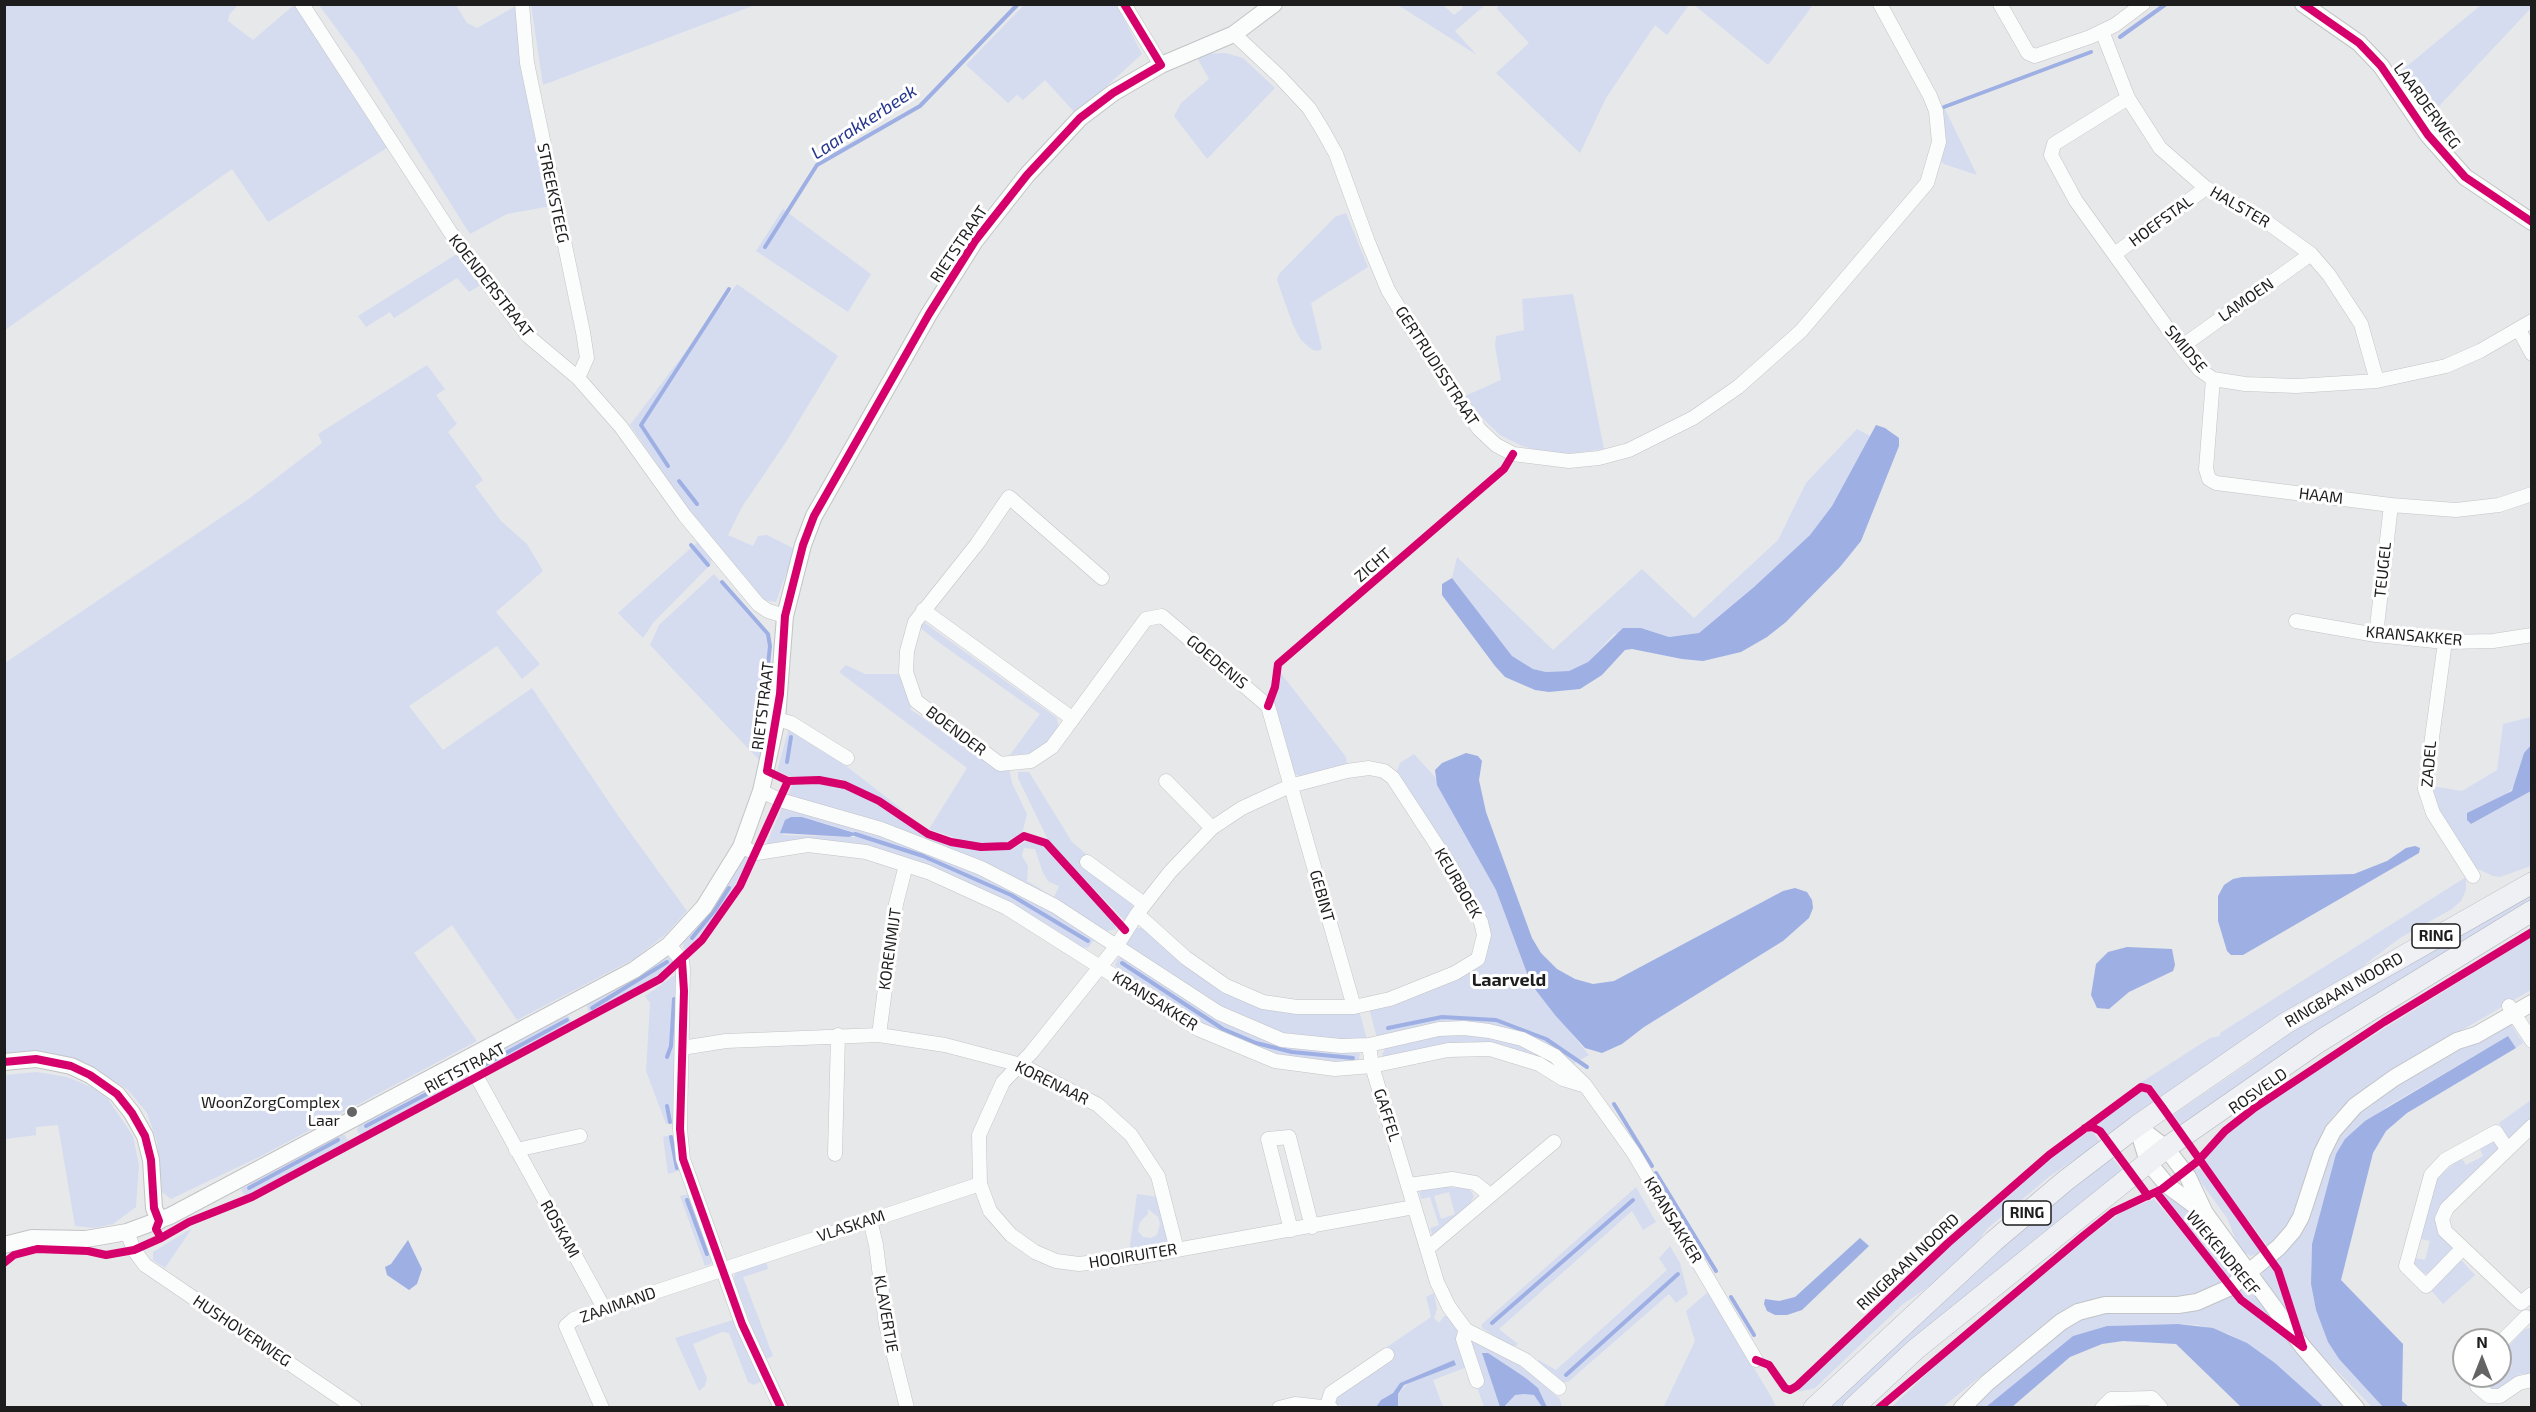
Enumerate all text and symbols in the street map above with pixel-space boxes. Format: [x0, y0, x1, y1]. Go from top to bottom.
street label: LAARDERWEG [2389, 59, 2465, 153]
water label: Laarakkerbeek [807, 80, 921, 164]
street label: STREEKSTEEG [533, 141, 573, 245]
street label: HALSTER [2207, 182, 2273, 232]
street label: HOEFSTAL [2125, 191, 2197, 251]
street label: RIETSTRAAT [926, 202, 992, 286]
street label: KOENDERSTRAAT [445, 230, 537, 342]
street label: LAMOEN [2215, 274, 2277, 326]
street label: GERTRUDISSTRAAT [1391, 303, 1483, 429]
street label: SMIDSE [2161, 321, 2211, 377]
street label: HAAM [2298, 484, 2344, 508]
street label: TEUGEL [2371, 541, 2395, 599]
street label: ZICHT [1351, 544, 1395, 586]
street label: KRANSAKKER [2365, 622, 2463, 650]
street label: GOEDENIS [1183, 631, 1251, 693]
street label: RIETSTRAAT [748, 661, 778, 751]
street label: BOENDER [922, 702, 990, 760]
street label: ZADEL [2417, 740, 2441, 788]
street label: KEURBOEK [1430, 844, 1486, 922]
street label: GEBINT [1305, 868, 1339, 924]
street label: KORENMIJT [875, 907, 905, 991]
road number: RING [2412, 924, 2460, 948]
street label: RINGBAAN NOORD [2282, 948, 2406, 1032]
street label: KRANSAKKER [1109, 967, 1201, 1035]
district label: Laarveld [1472, 969, 1546, 991]
street label: RIETSTRAAT [421, 1039, 509, 1097]
street label: KORENAAR [1012, 1057, 1092, 1109]
street label: ROSVELD [2225, 1064, 2291, 1118]
street label: GAFFEL [1369, 1086, 1405, 1144]
place label: WoonZorgComplex Laar [201, 1093, 340, 1131]
marker: WoonZorgComplex Laar [345, 1105, 359, 1119]
street label: KRANSAKKER [1640, 1173, 1706, 1267]
street label: ROSKAM [536, 1197, 584, 1261]
road number: RING [2003, 1201, 2051, 1225]
street label: VLASKAM [815, 1206, 887, 1246]
street label: WIEKENDREEF [2182, 1207, 2264, 1299]
street label: RINGBAAN NOORD [1853, 1210, 1963, 1314]
street label: HOOIRUITER [1087, 1240, 1179, 1272]
street label: KLAVERTJE [870, 1274, 902, 1354]
street label: ZAAIMAND [578, 1283, 658, 1327]
street label: HUSHOVERWEG [189, 1291, 295, 1371]
north arrow [2452, 1328, 2512, 1388]
text: N [2476, 1332, 2488, 1351]

